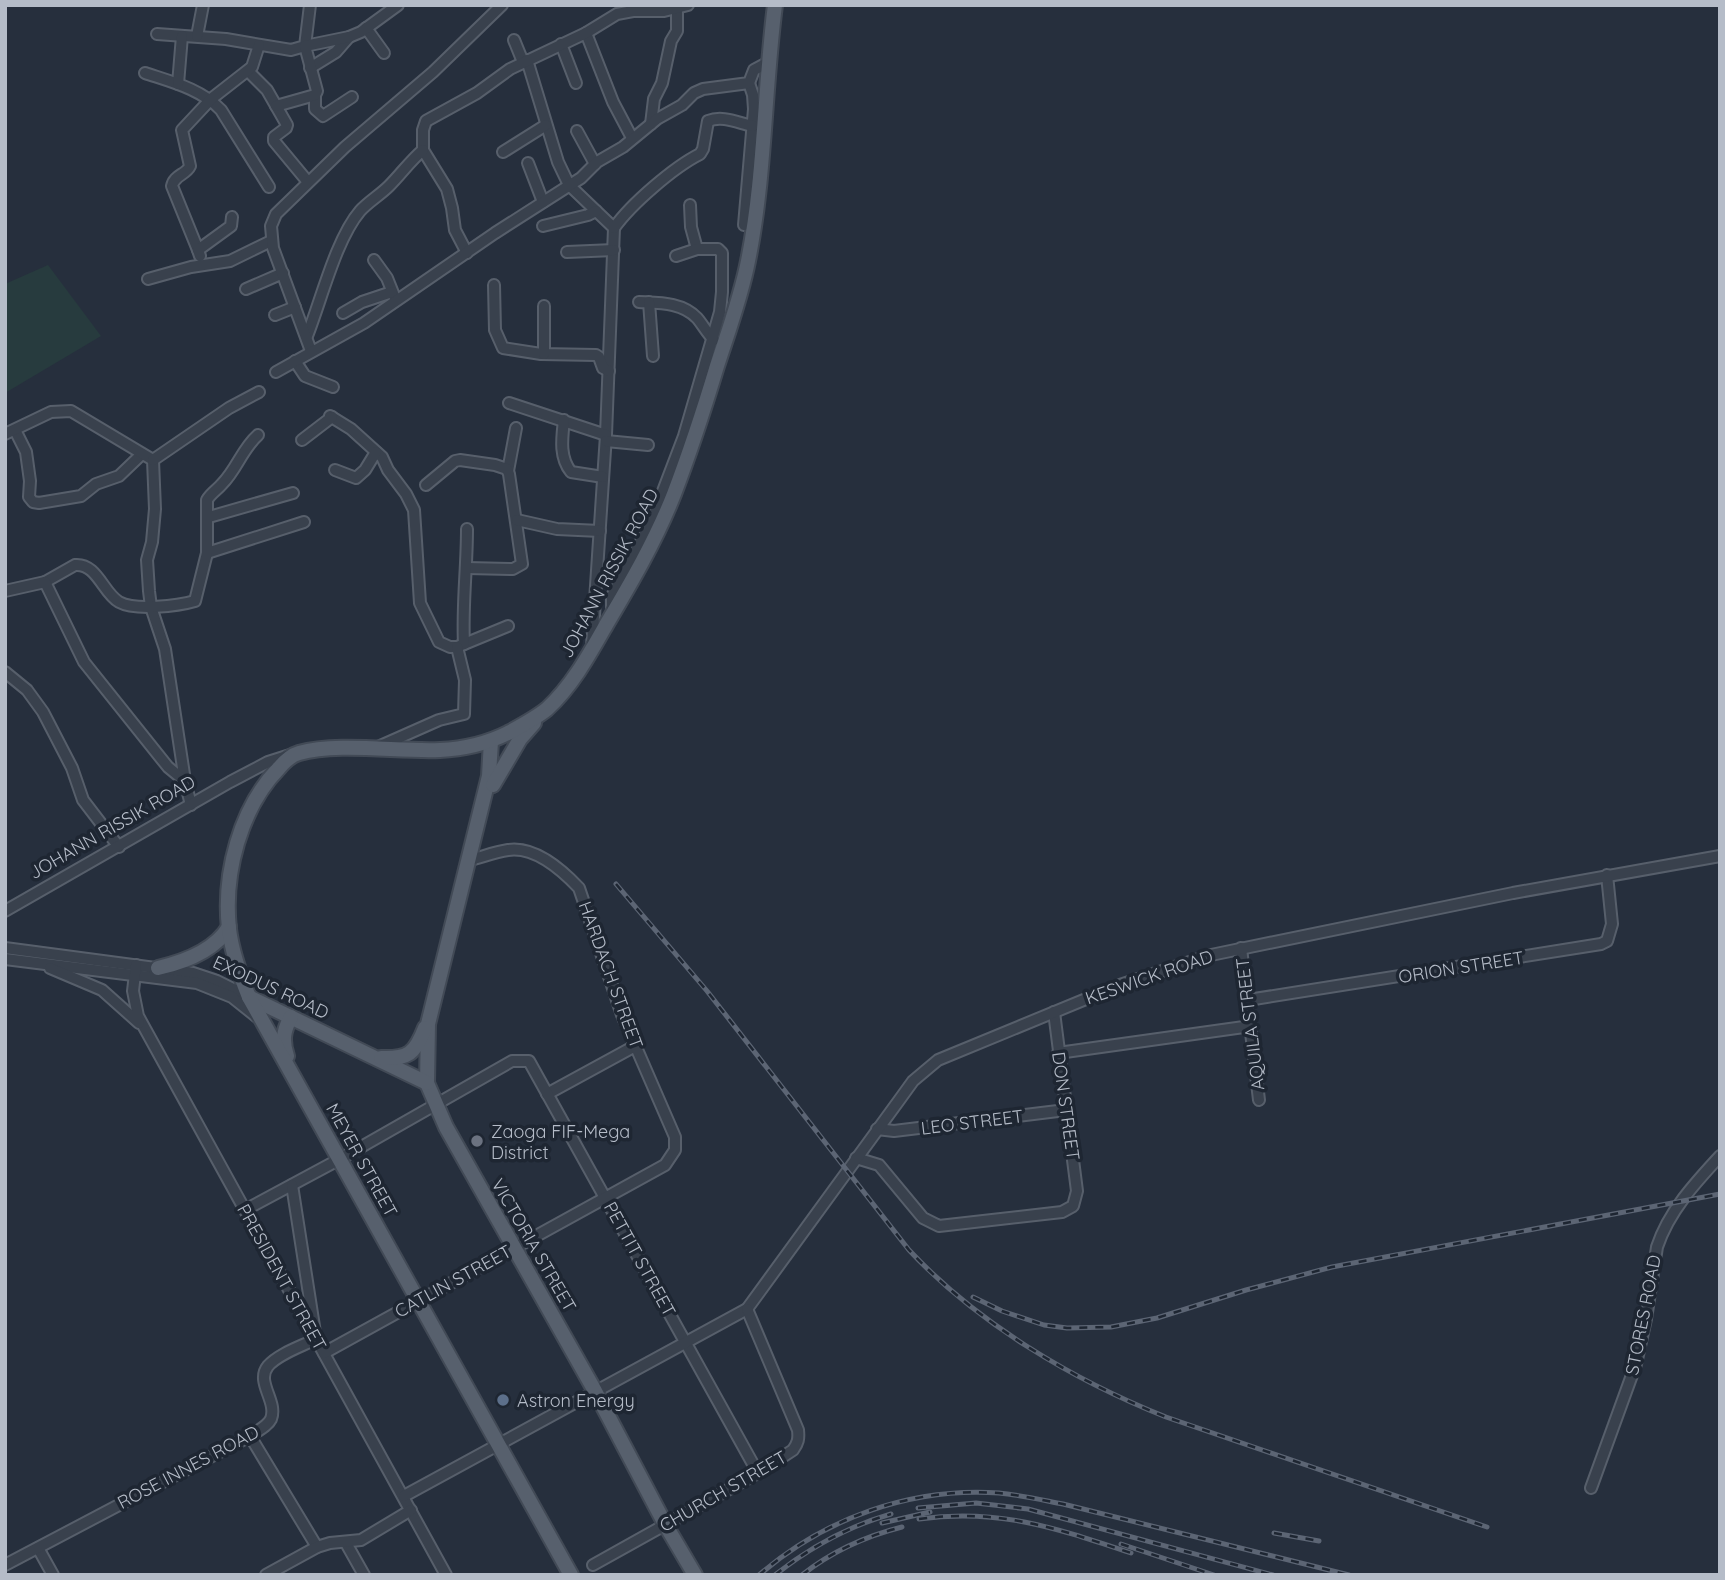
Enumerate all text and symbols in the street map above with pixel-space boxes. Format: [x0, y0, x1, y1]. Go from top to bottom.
street label: JOHANN RISSIK ROAD [555, 484, 663, 662]
street label: JOHANN RISSIK ROAD [25, 770, 199, 884]
street label: HARDACH STREET [574, 898, 648, 1052]
street label: KESWICK ROAD [1082, 944, 1216, 1010]
street label: ORION STREET [1397, 946, 1525, 988]
street label: EXODUS ROAD [209, 950, 333, 1024]
street label: AQUILA STREET [1230, 956, 1270, 1092]
street label: DON STREET [1047, 1050, 1085, 1162]
street label: MEYER STREET [321, 1099, 403, 1221]
street label: LEO STREET [920, 1104, 1025, 1140]
place label: Zaoga FIF-Mega District [491, 1120, 630, 1164]
marker: Zaoga FIF-Mega District [469, 1133, 485, 1149]
street label: VICTORIA STREET [487, 1174, 582, 1316]
street label: PETTIT STREET [599, 1197, 681, 1321]
street label: PRESIDENT STREET [232, 1200, 332, 1354]
street label: CATLIN STREET [391, 1239, 515, 1323]
street label: STORES ROAD [1620, 1253, 1666, 1377]
place label: Astron Energy [517, 1389, 635, 1412]
marker: Astron Energy [495, 1392, 511, 1408]
street label: ROSE INNES ROAD [113, 1420, 263, 1514]
street label: CHURCH STREET [655, 1445, 791, 1537]

